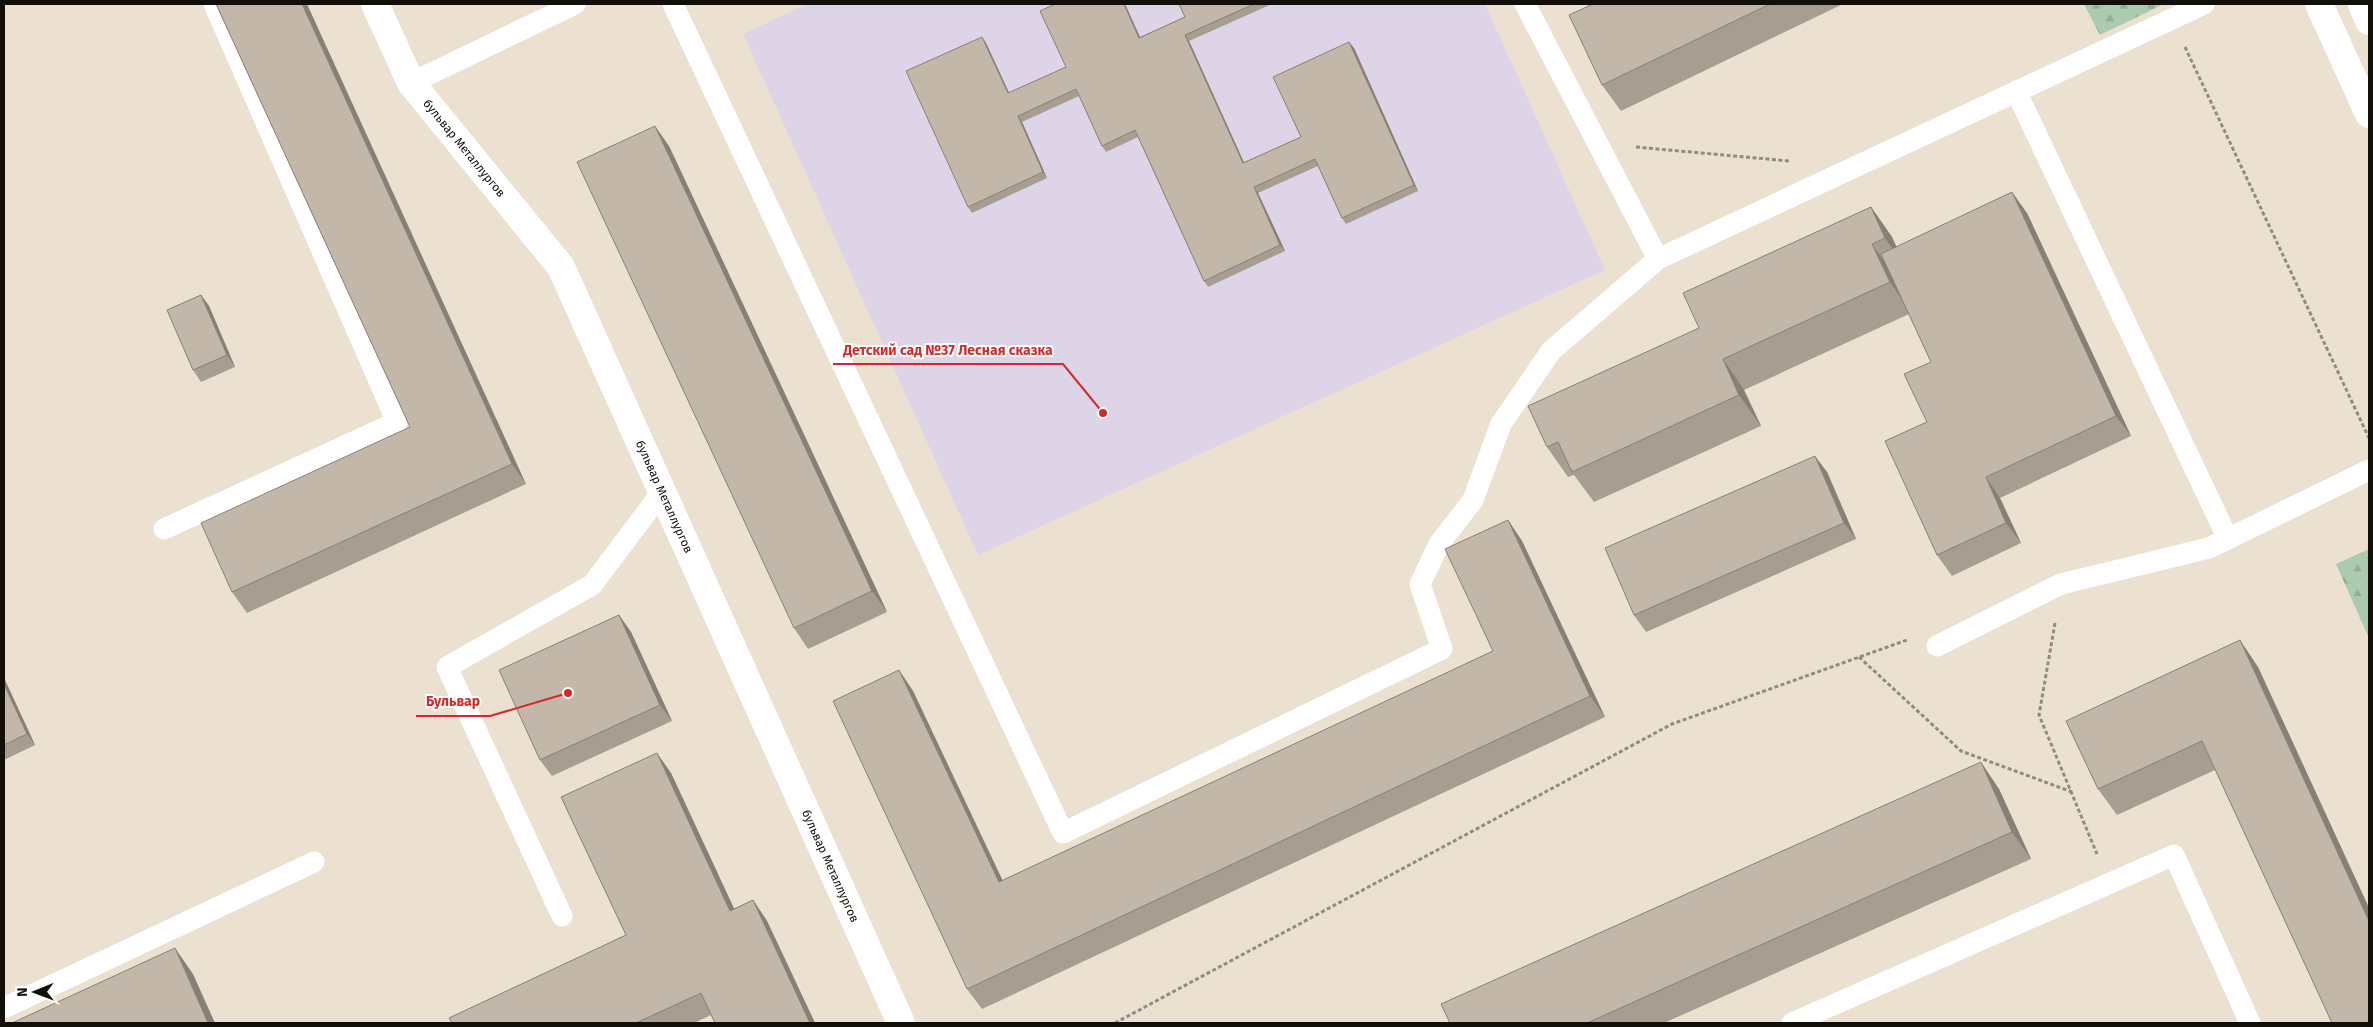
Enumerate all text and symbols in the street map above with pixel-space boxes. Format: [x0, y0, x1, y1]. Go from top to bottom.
street label: бульвар Металлургов [420, 97, 508, 200]
callout: Детский сад №37 Лесная сказка [833, 335, 1063, 364]
text: Детский сад №37 Лесная сказка [842, 342, 1053, 359]
street label: бульвар Металлургов [633, 438, 696, 555]
callout: Бульвар [416, 687, 490, 716]
text: Бульвар [426, 693, 480, 710]
street label: бульвар Металлургов [799, 808, 862, 925]
north arrow [10, 967, 60, 1017]
text: N [14, 987, 31, 997]

